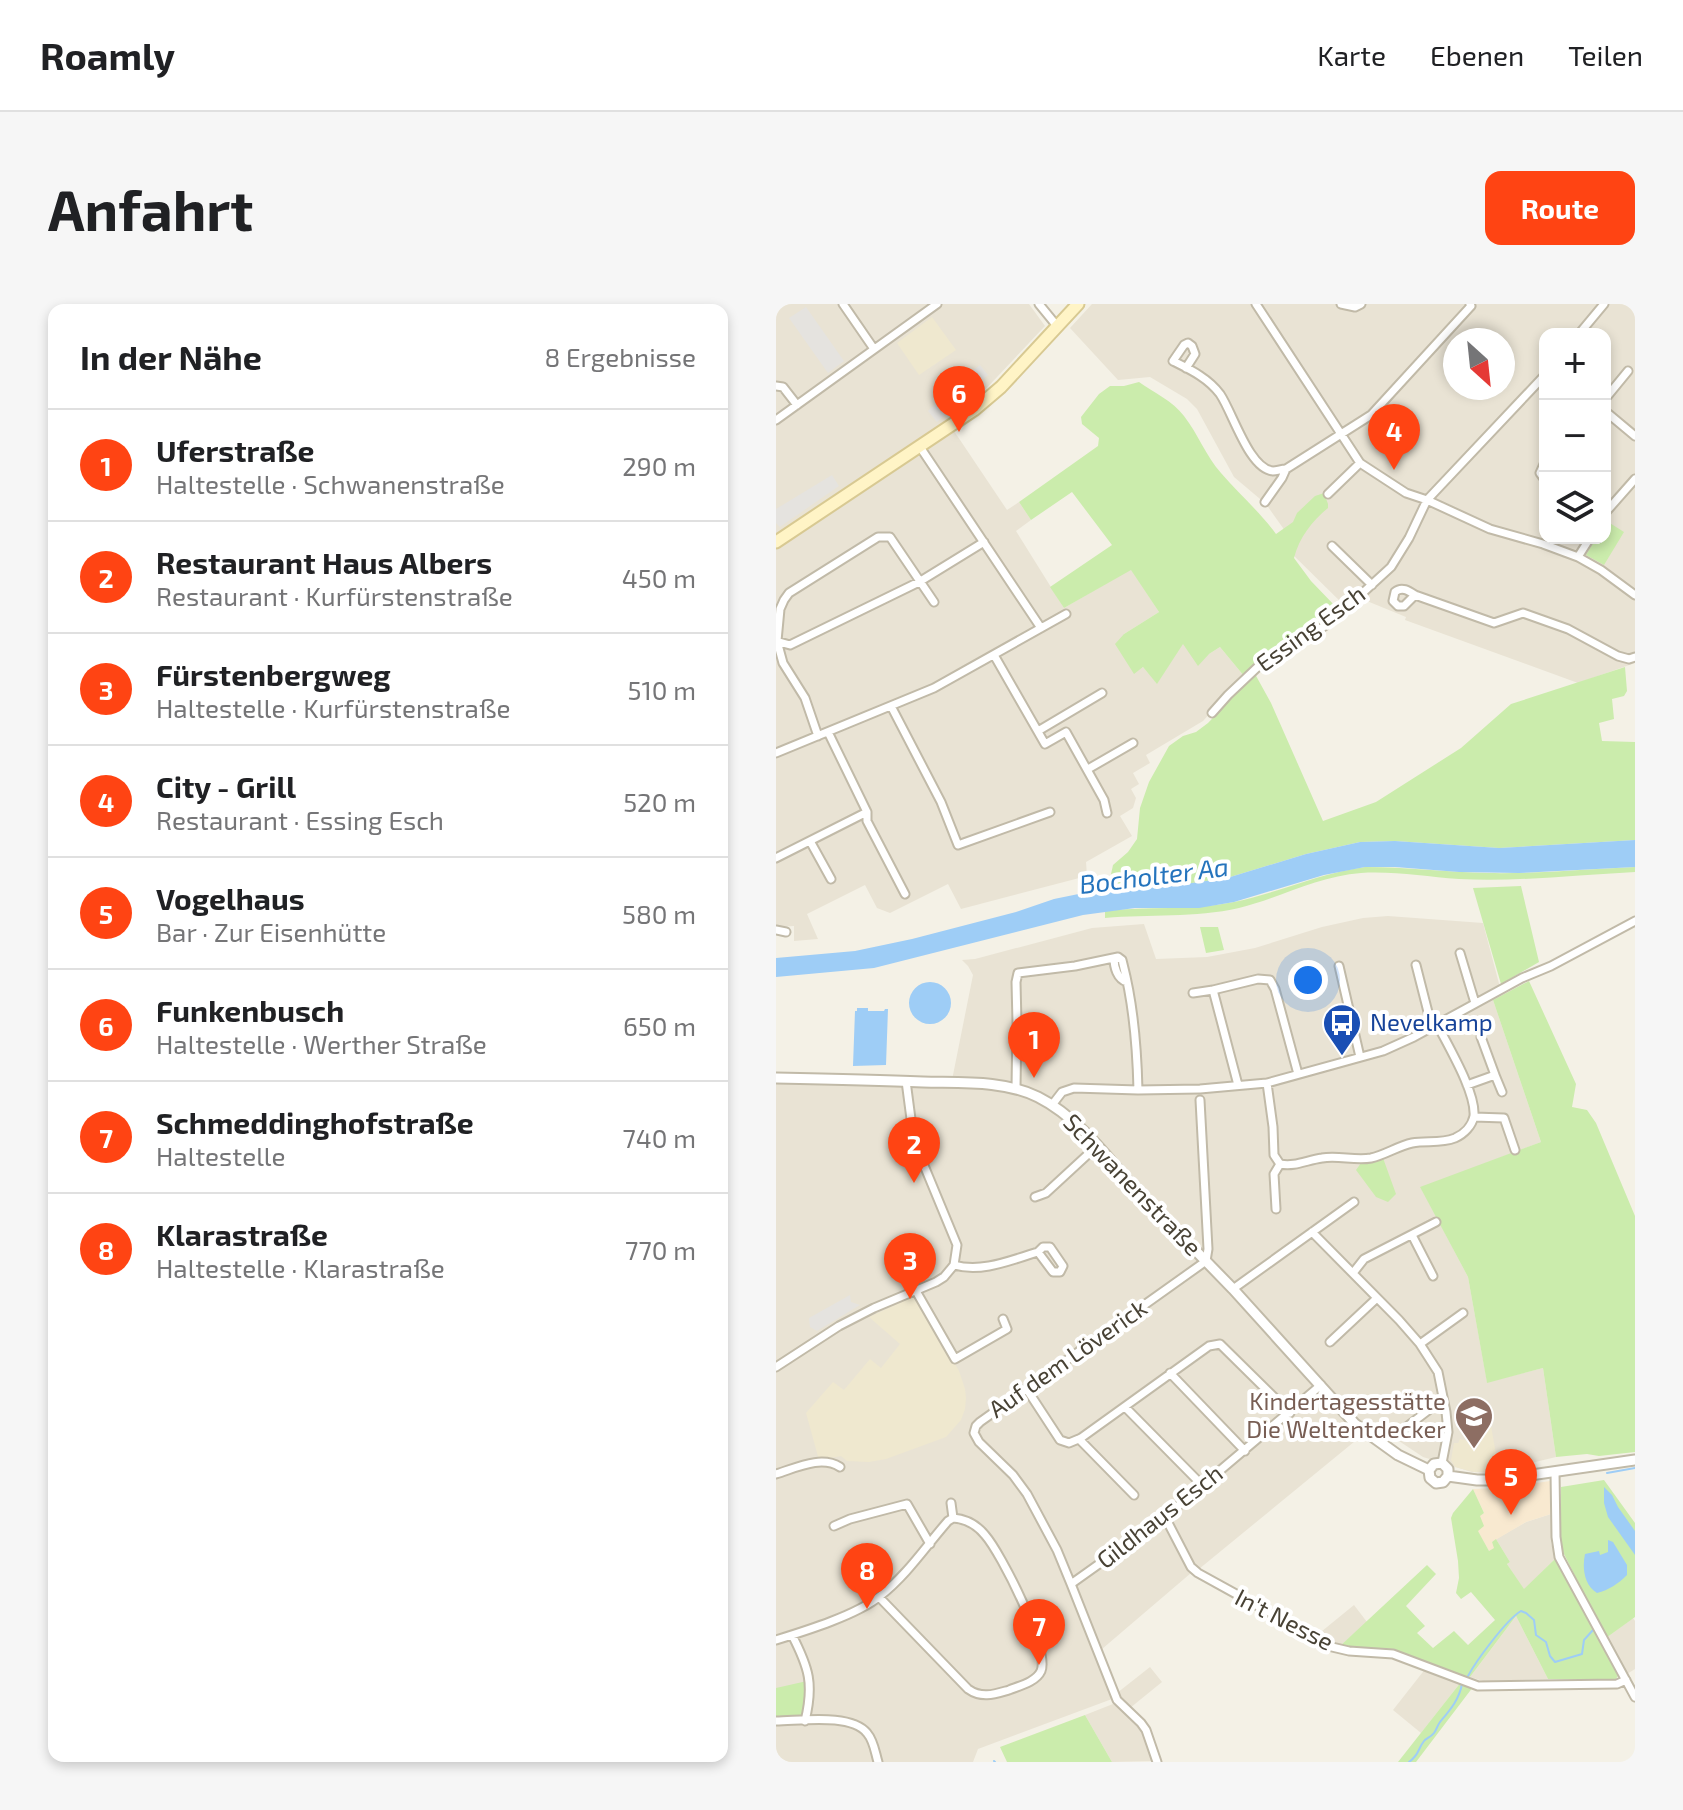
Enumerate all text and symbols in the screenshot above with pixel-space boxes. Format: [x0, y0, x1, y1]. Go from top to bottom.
text: Roamly [40, 32, 175, 78]
text: Karte [1317, 38, 1386, 72]
text: Ebenen [1430, 38, 1524, 72]
text: Teilen [1568, 38, 1643, 72]
button: Route [1485, 171, 1635, 245]
text: Anfahrt [48, 175, 253, 242]
north arrow [1443, 328, 1515, 400]
map controls [1539, 328, 1611, 544]
button: + [1539, 328, 1611, 400]
text: In der Nähe [80, 336, 262, 377]
text: 8 Ergebnisse [544, 341, 696, 372]
pin: 6 [933, 366, 985, 432]
button: − [1539, 400, 1611, 472]
pin: 4 [1368, 404, 1420, 470]
text: Uferstraße [156, 432, 314, 468]
text: 1 [100, 450, 112, 481]
text: 290 m [622, 450, 696, 481]
text: Haltestelle · Schwanenstraße [156, 468, 505, 499]
button: layers [1539, 472, 1611, 544]
text: Restaurant Haus Albers [156, 544, 492, 580]
text: 2 [98, 562, 114, 593]
text: 450 m [622, 562, 696, 593]
street label: Essing Esch [1250, 579, 1370, 677]
text: Restaurant · Kurfürstenstraße [156, 580, 513, 611]
text: Fürstenbergweg [156, 656, 391, 692]
text: 3 [99, 674, 113, 705]
text: 510 m [627, 674, 696, 705]
text: Haltestelle · Kurfürstenstraße [156, 692, 510, 723]
text: City - Grill [156, 768, 296, 804]
text: 4 [98, 786, 114, 817]
text: 520 m [623, 786, 696, 817]
text: Restaurant · Essing Esch [156, 804, 444, 835]
water label: Bocholter Aa [1077, 850, 1230, 899]
text: Vogelhaus [156, 880, 305, 916]
text: 5 [99, 898, 113, 929]
text: 580 m [622, 898, 696, 929]
text: Bar · Zur Eisenhütte [156, 916, 386, 947]
your location [1288, 960, 1328, 1000]
text: Funkenbusch [156, 992, 344, 1028]
bus stop icon: Nevelkamp [1321, 1002, 1363, 1057]
place label: Nevelkamp [1370, 1007, 1493, 1036]
text: 6 [98, 1010, 114, 1041]
text: 650 m [623, 1010, 696, 1041]
pin: 1 [1008, 1012, 1060, 1078]
text: Haltestelle · Werther Straße [156, 1028, 487, 1059]
text: Schmeddinghofstraße [156, 1104, 474, 1140]
street label: Schwanenstraße [1058, 1107, 1208, 1261]
pin: 2 [888, 1117, 940, 1183]
text: 7 [99, 1122, 113, 1153]
text: 740 m [622, 1122, 696, 1153]
text: Haltestelle [156, 1140, 286, 1171]
text: Klarastraße [156, 1216, 328, 1252]
pin: 3 [884, 1233, 936, 1299]
text: 8 [98, 1234, 114, 1265]
text: 770 m [625, 1234, 696, 1265]
text: Haltestelle · Klarastraße [156, 1252, 445, 1283]
street label: Auf dem Löverick [982, 1292, 1152, 1423]
place label: Kindertagesstätte Die Weltentdecker [1246, 1386, 1446, 1443]
school or university icon: Kindertagesstätte Die Weltentdecker [1453, 1395, 1495, 1450]
pin: 5 [1485, 1449, 1537, 1515]
street label: Gildhaus Esch [1090, 1458, 1228, 1574]
pin: 8 [841, 1543, 893, 1609]
street label: In't Nesse [1231, 1582, 1339, 1656]
pin: 7 [1013, 1599, 1065, 1665]

